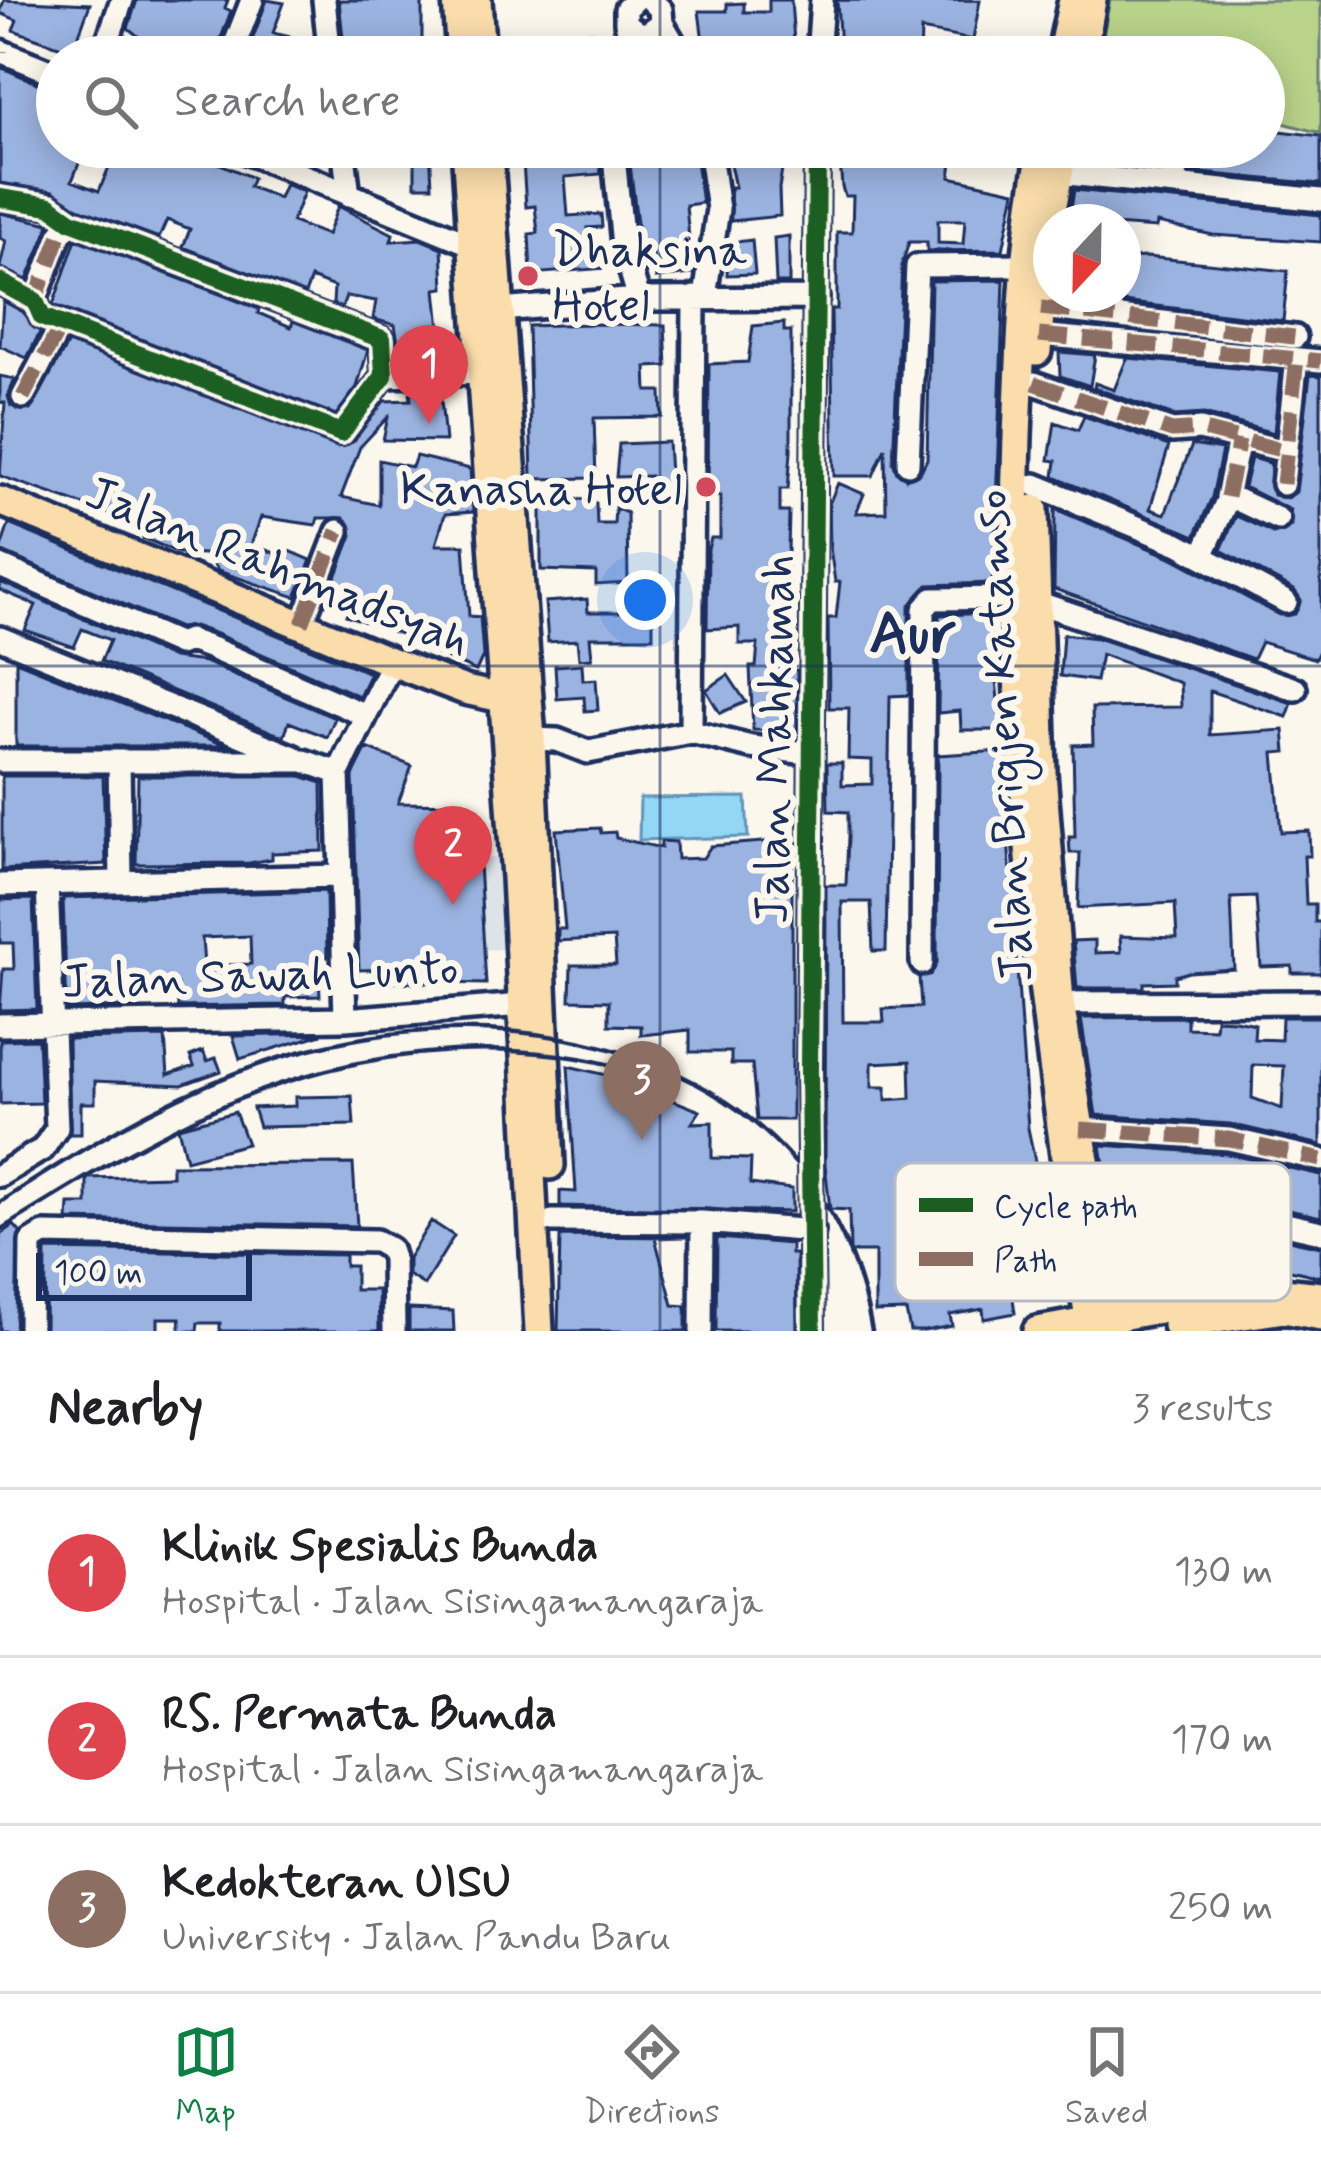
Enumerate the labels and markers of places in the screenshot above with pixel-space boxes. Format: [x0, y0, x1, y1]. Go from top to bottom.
place label: Dhaksina Hotel [552, 220, 747, 338]
marker: Dhaksina Hotel [515, 263, 541, 289]
pin: 1 [390, 325, 468, 424]
place label: Kanasha Hotel [400, 459, 682, 522]
marker: Kanasha Hotel [693, 474, 719, 500]
pin: 2 [414, 806, 492, 905]
pin: 3 [603, 1041, 681, 1140]

